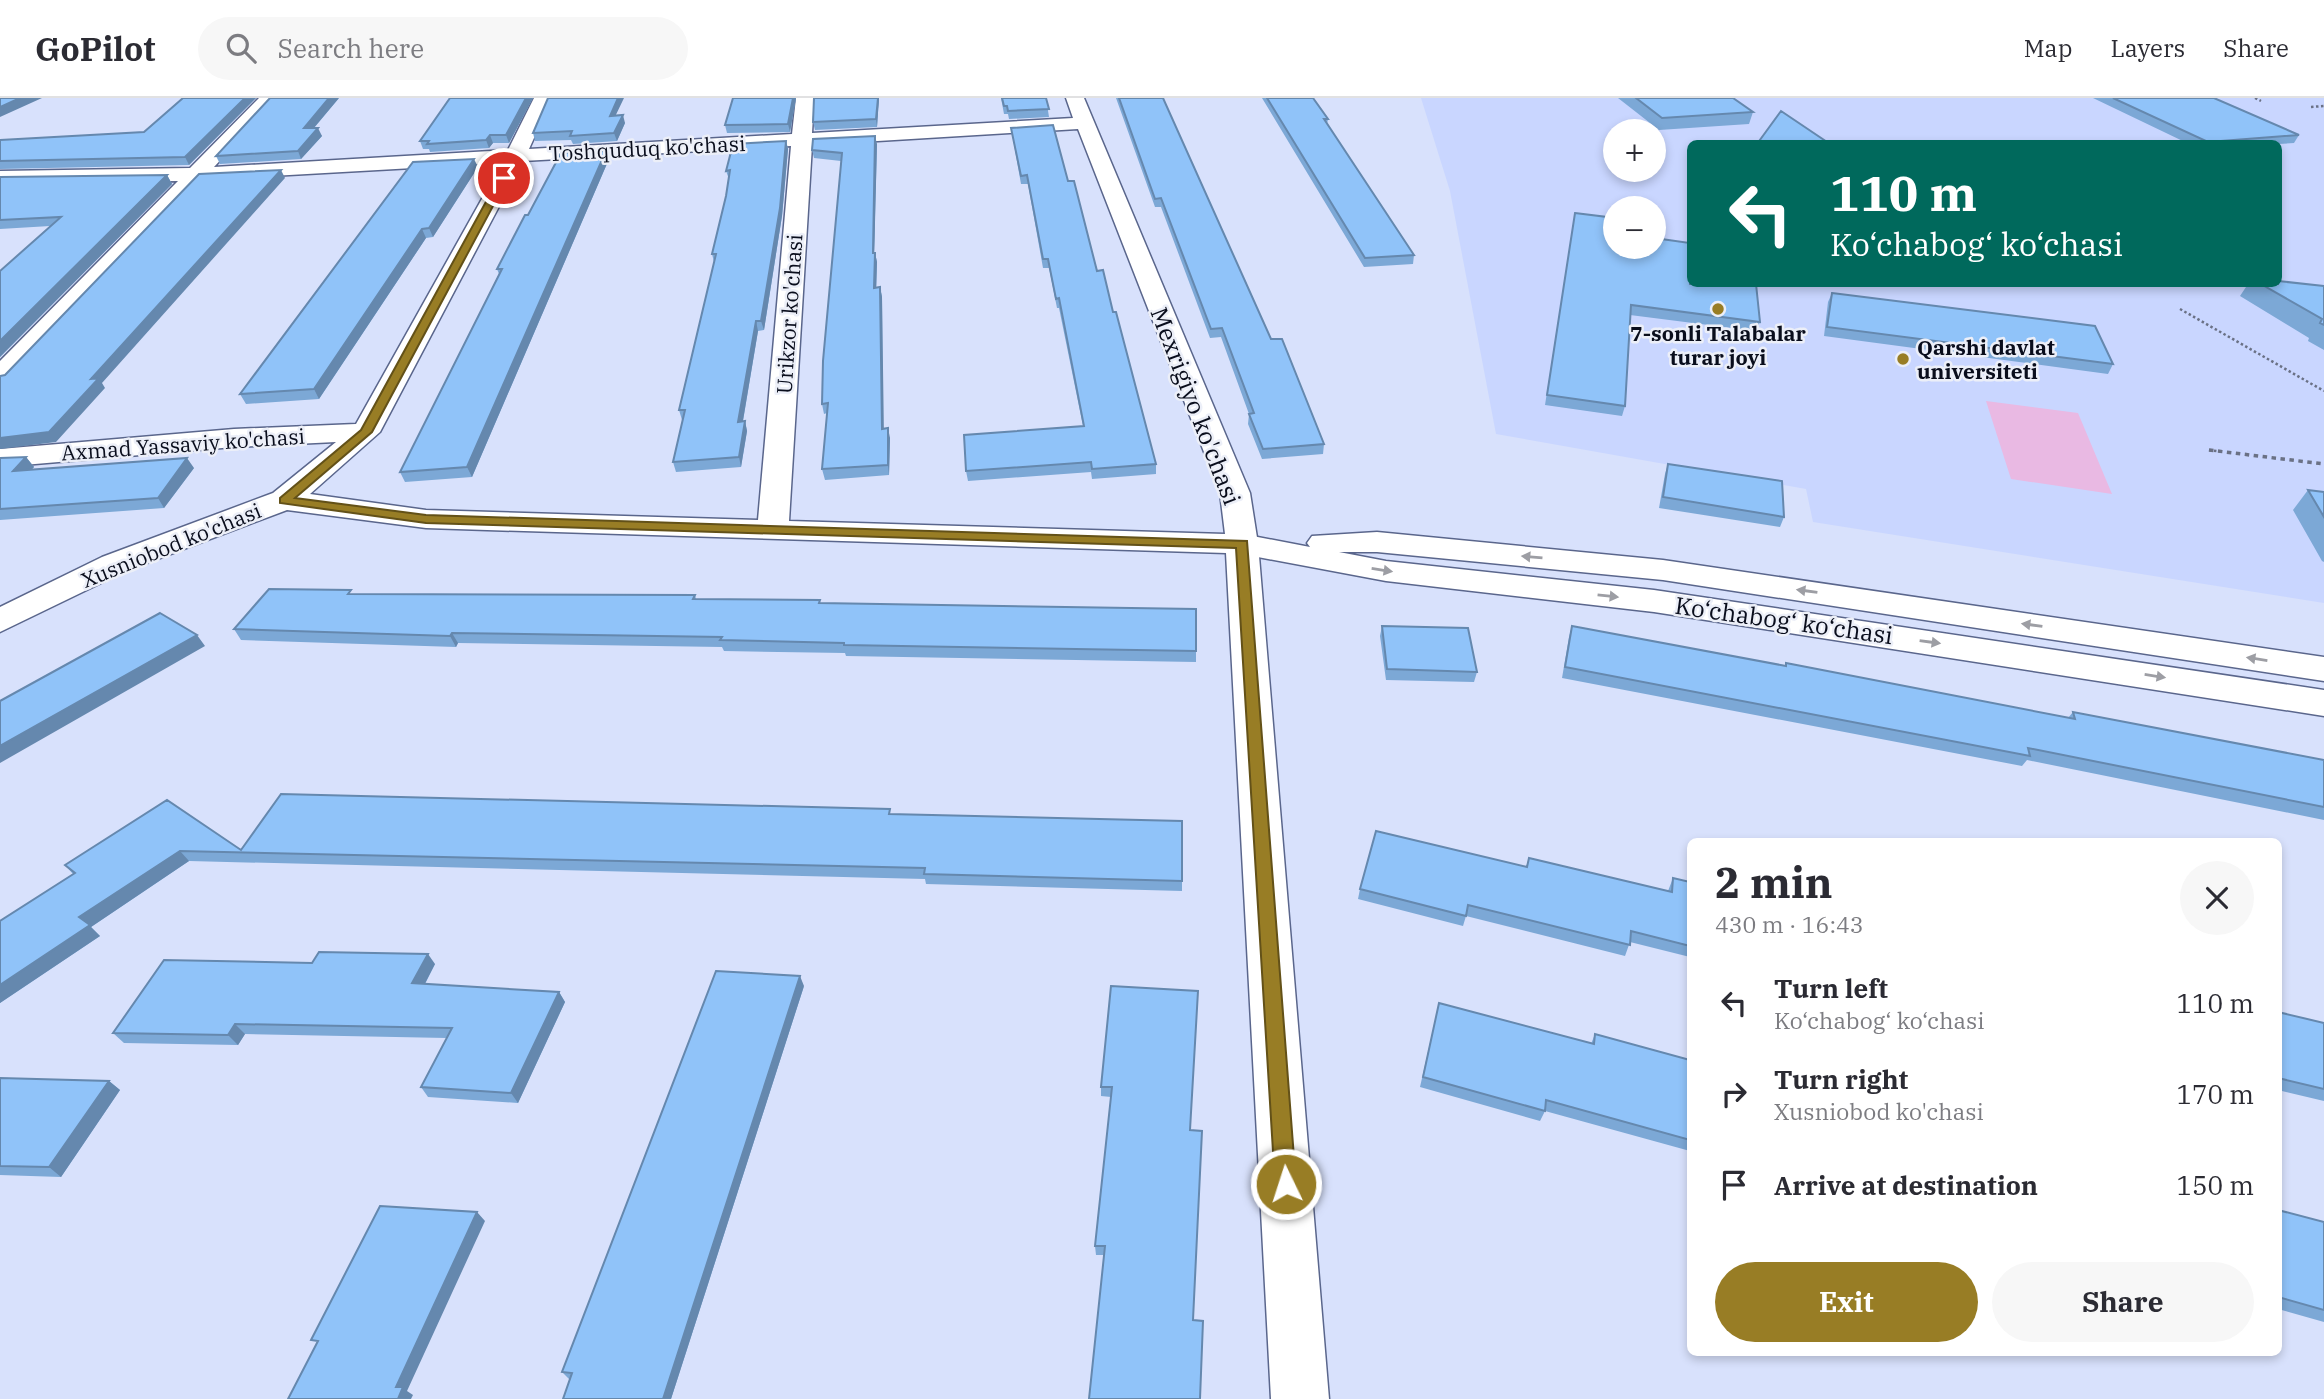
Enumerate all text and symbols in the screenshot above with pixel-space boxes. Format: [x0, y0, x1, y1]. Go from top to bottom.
search box [198, 17, 688, 80]
text: GoPilot [35, 27, 156, 70]
icon: search [222, 29, 260, 67]
text: Search here [278, 31, 424, 65]
text: Map [2024, 32, 2072, 64]
text: Layers [2110, 32, 2185, 64]
text: Share [2223, 32, 2289, 64]
map controls [1603, 119, 1666, 259]
button: + [1603, 119, 1666, 182]
street label: Toshquduq ko'chasi [548, 129, 746, 167]
pin [474, 148, 534, 208]
icon: arrive [485, 159, 523, 197]
text: 110 m [1830, 161, 1977, 224]
icon: left [1715, 168, 1806, 259]
button: − [1603, 196, 1666, 259]
text: Ko‘chabog‘ ko‘chasi [1830, 223, 2123, 265]
street label: Urikzor ko'chasi [769, 233, 809, 395]
marker: 7-sonli Talabalar turar joyi [1710, 301, 1726, 317]
street label: Mexrigiyo ko'chasi [1144, 303, 1248, 509]
place label: 7-sonli Talabalar turar joyi [1630, 319, 1807, 371]
place label: Qarshi davlat universiteti [1917, 333, 2055, 385]
marker: Qarshi davlat universiteti [1895, 351, 1911, 367]
street label: Axmad Yassaviy ko'chasi [60, 422, 306, 466]
street label: Xusniobod ko'chasi [77, 496, 265, 594]
one-way arrow [1521, 551, 1543, 562]
one-way arrow [1371, 565, 1393, 576]
one-way arrow [1795, 585, 1817, 596]
street label: Ko‘chabog‘ ko‘chasi [1673, 589, 1895, 651]
one-way arrow [1597, 590, 1619, 601]
one-way arrow [2021, 619, 2043, 630]
one-way arrow [1919, 636, 1941, 647]
one-way arrow [2245, 653, 2267, 664]
one-way arrow [2144, 671, 2166, 682]
text: 2 min [1715, 855, 1833, 910]
button: close [2180, 861, 2254, 935]
text: 430 m · 16:43 [1715, 909, 1864, 939]
text: Turn left [1774, 971, 1888, 1005]
icon: left [1715, 984, 1753, 1022]
text: 110 m [2176, 986, 2254, 1020]
text: Ko‘chabog‘ ko‘chasi [1774, 1005, 1985, 1035]
text: Turn right [1774, 1062, 1908, 1096]
icon: right [1715, 1075, 1753, 1113]
text: 170 m [2176, 1077, 2254, 1111]
text: Xusniobod ko'chasi [1774, 1096, 1984, 1126]
position arrow [1249, 1147, 1323, 1221]
icon: arrive [1715, 1166, 1753, 1204]
text: Arrive at destination [1774, 1168, 2038, 1202]
text: 150 m [2176, 1168, 2254, 1202]
button: Exit [1715, 1262, 1978, 1342]
button: Share [1992, 1262, 2254, 1342]

